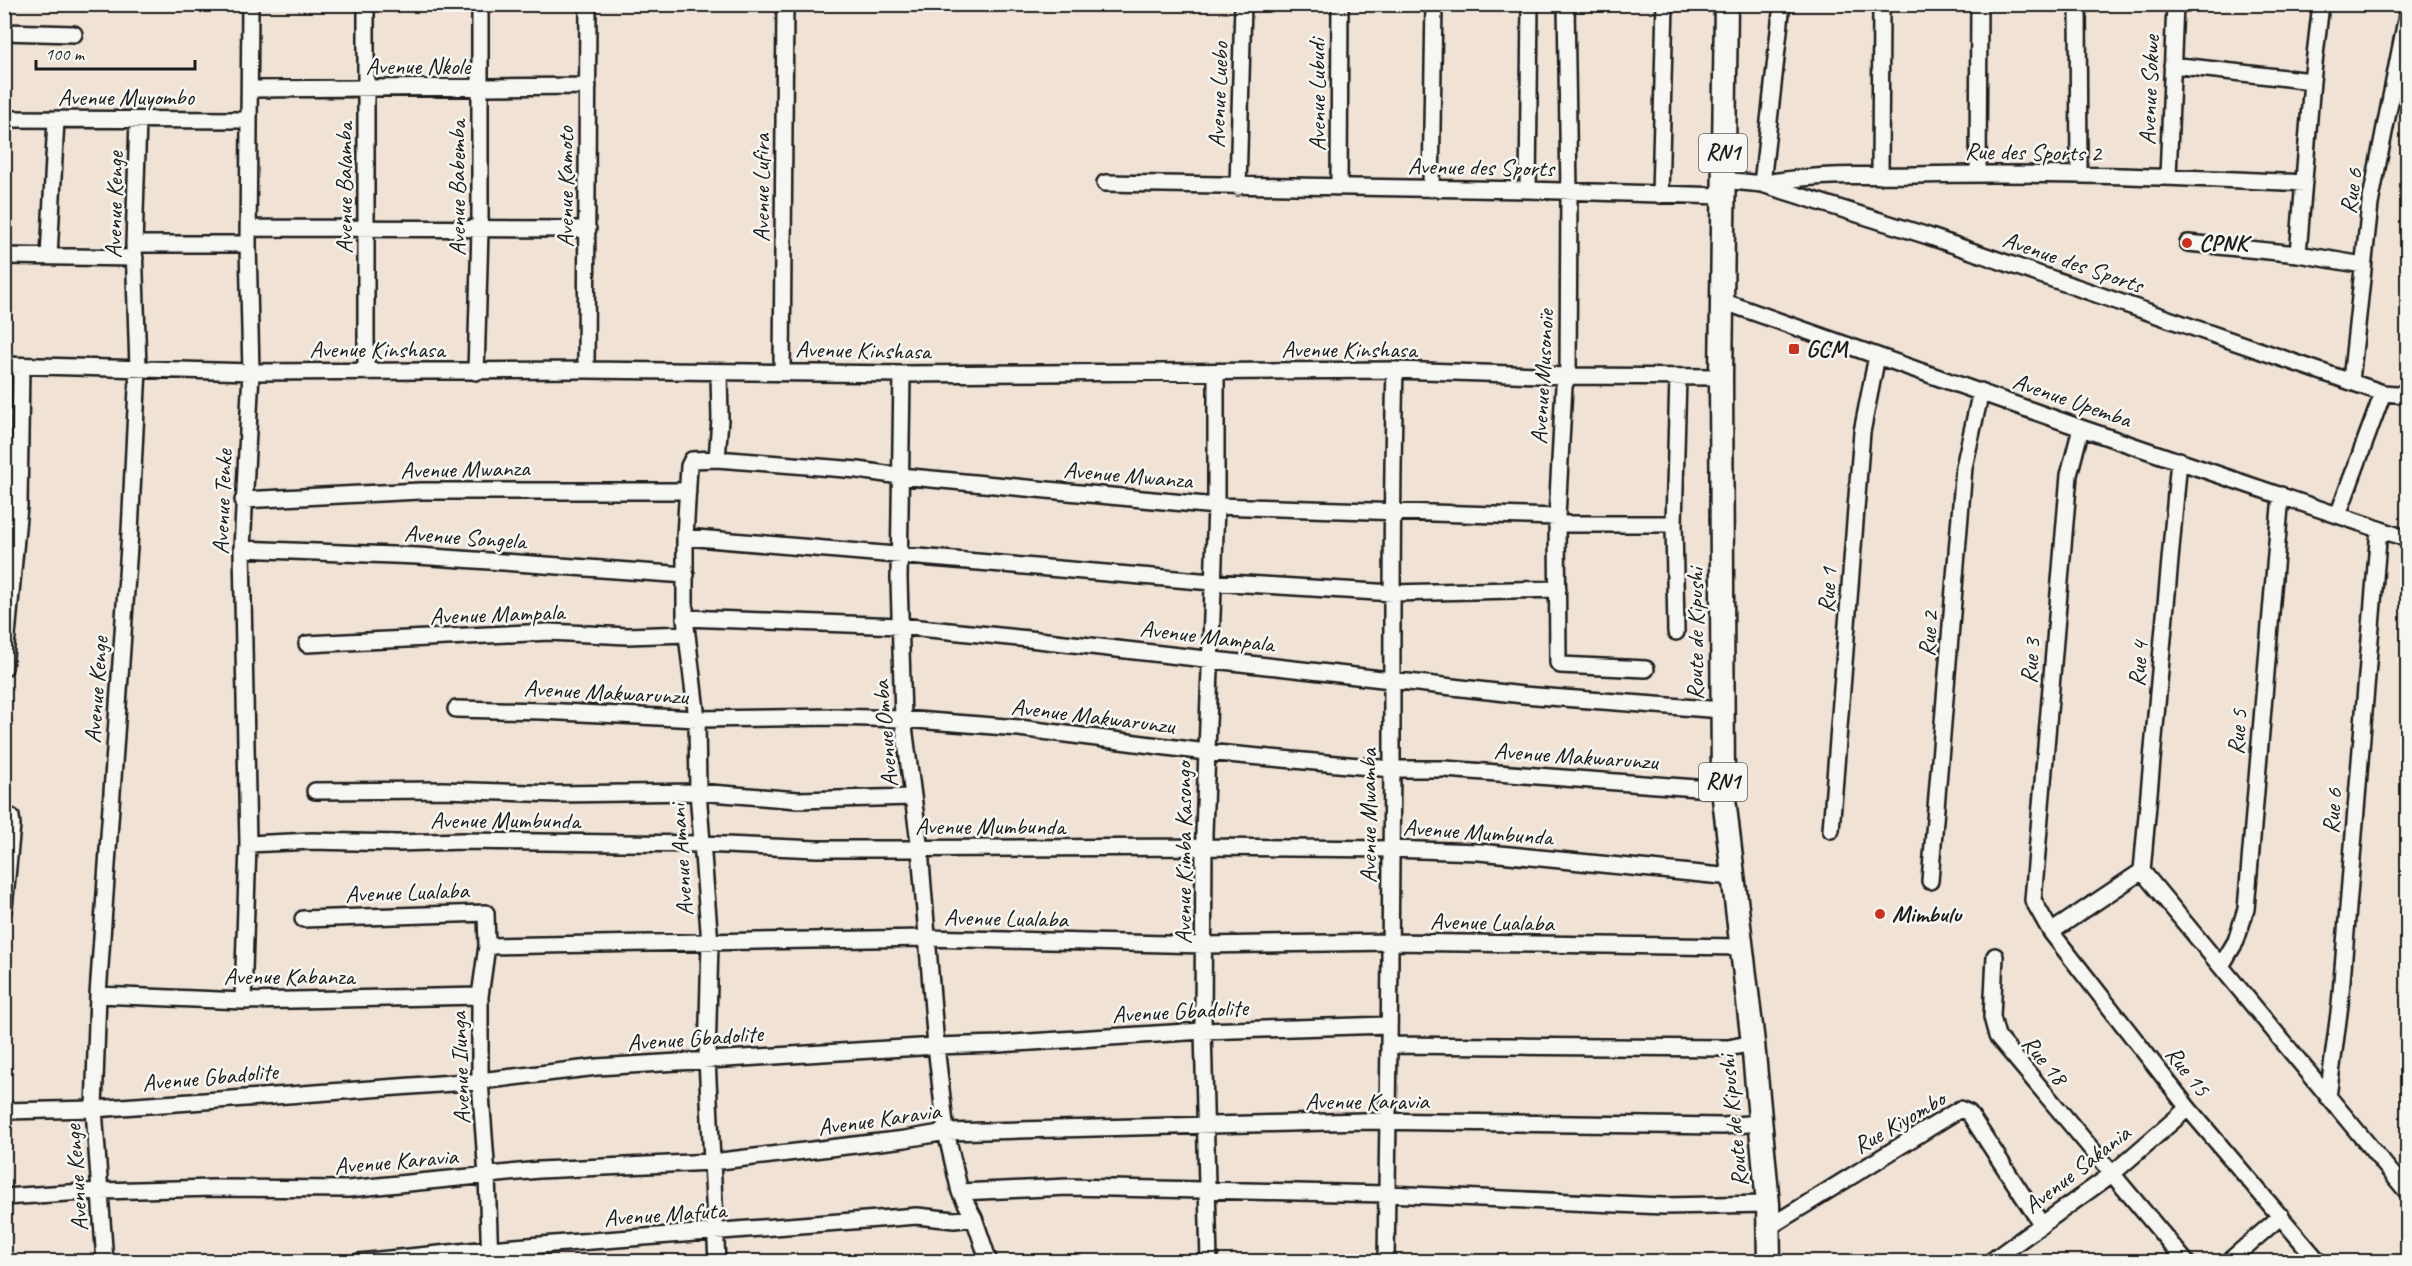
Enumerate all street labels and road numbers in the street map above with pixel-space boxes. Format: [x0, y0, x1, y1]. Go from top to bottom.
street label: Avenue Sokwe [2132, 32, 2166, 145]
street label: Avenue Lubudi [1302, 35, 1332, 151]
street label: Avenue Luebo [1201, 40, 1235, 148]
street label: Avenue Nkole [366, 51, 472, 81]
street label: Avenue Muyombo [58, 82, 195, 112]
street label: Avenue Babemba [442, 118, 472, 256]
street label: Avenue Balamba [329, 120, 359, 254]
street label: Avenue Kamoto [550, 125, 580, 247]
street label: Avenue Lufira [746, 132, 776, 242]
road number: RN1 [1699, 134, 1747, 172]
street label: Rue des Sports 2 [1965, 136, 2104, 168]
street label: Avenue Kenge [98, 149, 130, 259]
street label: Avenue des Sports [1408, 151, 1556, 183]
street label: Rue 6 [2333, 165, 2370, 216]
street label: Avenue des Sports [1999, 224, 2149, 301]
street label: Avenue Musonoïe [1523, 307, 1561, 445]
street label: Avenue Kinshasa [309, 334, 447, 364]
street label: Avenue Kinshasa [795, 334, 933, 366]
street label: Avenue Kinshasa [1281, 334, 1419, 364]
street label: Avenue Upemba [2009, 366, 2136, 435]
street label: Avenue Tenke [205, 447, 239, 555]
street label: Avenue Mwanza [400, 453, 531, 485]
street label: Avenue Mwanza [1062, 454, 1195, 496]
street label: Avenue Songela [403, 518, 529, 556]
street label: Route de Kipushi [1680, 565, 1710, 700]
street label: Rue 1 [1810, 565, 1844, 614]
street label: Avenue Mampala [429, 597, 567, 631]
street label: Rue 2 [1911, 608, 1945, 658]
street label: Avenue Mampala [1138, 613, 1278, 659]
street label: Avenue Kenge [77, 633, 115, 744]
street label: Rue 3 [2013, 635, 2047, 685]
street label: Rue 4 [2121, 638, 2155, 688]
street label: Avenue Makwarunzu [523, 673, 691, 711]
street label: Avenue Omba [865, 678, 905, 789]
street label: Avenue Makwarunzu [1010, 691, 1178, 741]
street label: Rue 5 [2220, 707, 2254, 756]
street label: Avenue Makwarunzu [1493, 735, 1661, 777]
street label: Avenue Mwamba [1353, 747, 1383, 883]
street label: Avenue Kimba Kasongo [1168, 759, 1198, 944]
road number: RN1 [1699, 763, 1747, 801]
street label: Rue 6 [2315, 786, 2349, 835]
street label: Avenue Amani [662, 800, 700, 917]
street label: Avenue Mumbunda [430, 805, 582, 835]
street label: Avenue Mumbunda [915, 811, 1067, 841]
street label: Avenue Mumbunda [1402, 812, 1556, 852]
street label: Avenue Lualaba [345, 875, 471, 909]
street label: Avenue Lualaba [944, 902, 1070, 934]
street label: Avenue Lualaba [1430, 906, 1556, 938]
street label: Avenue Kabanza [224, 961, 357, 991]
street label: Avenue Gbadolite [1111, 992, 1251, 1030]
street label: Avenue Ilunga [443, 1010, 477, 1125]
street label: Avenue Gbadolite [626, 1018, 766, 1058]
street label: Rue 18 [2015, 1029, 2076, 1093]
street label: Rue 15 [2159, 1040, 2218, 1103]
street label: Route de Kipushi [1711, 1051, 1755, 1188]
street label: Avenue Gbadolite [141, 1056, 281, 1098]
street label: Rue Kiyombo [1848, 1082, 1953, 1160]
street label: Avenue Karavia [1305, 1086, 1430, 1116]
street label: Avenue Karavia [816, 1095, 944, 1142]
street label: Avenue Sakania [2018, 1117, 2137, 1220]
street label: Avenue Kenge [57, 1121, 95, 1232]
street label: Avenue Karavia [333, 1141, 460, 1181]
street label: Avenue Mafuta [603, 1195, 729, 1233]

